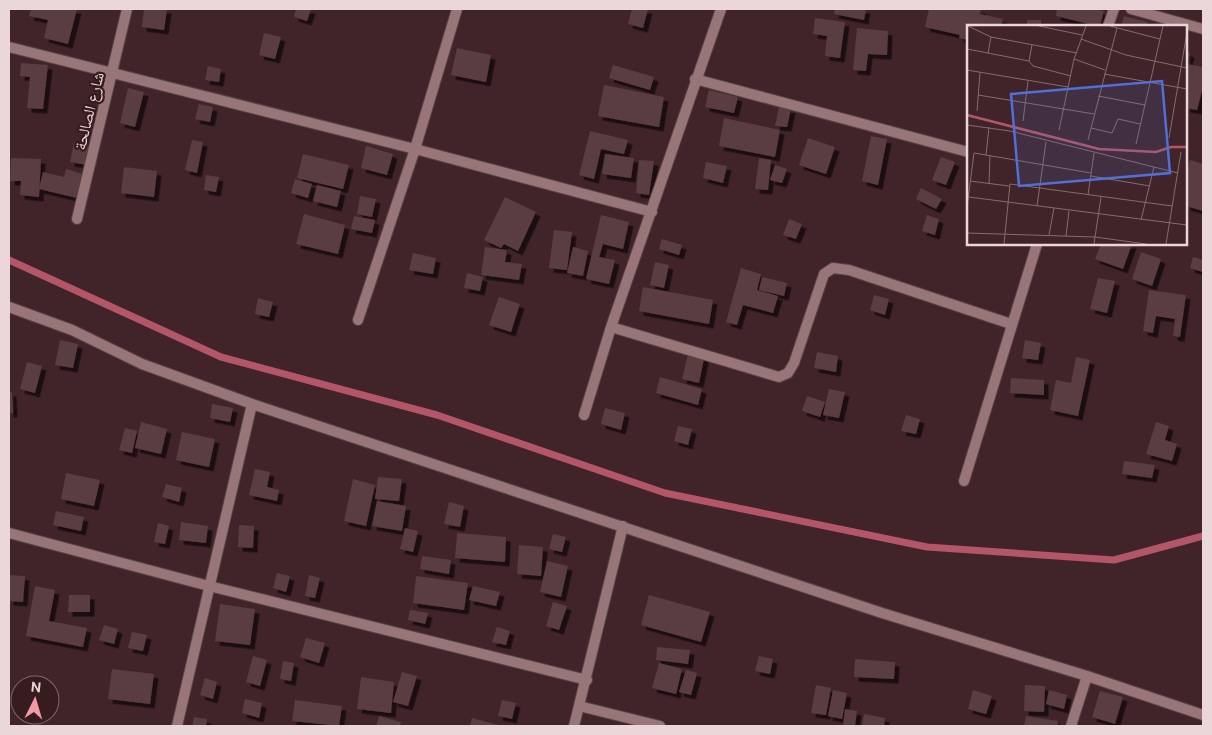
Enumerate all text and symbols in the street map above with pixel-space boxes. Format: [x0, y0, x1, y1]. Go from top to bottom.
inset map [967, 25, 1187, 245]
street label: شارع الصالحة [69, 70, 109, 152]
north arrow [10, 675, 60, 725]
text: N [30, 678, 42, 696]

